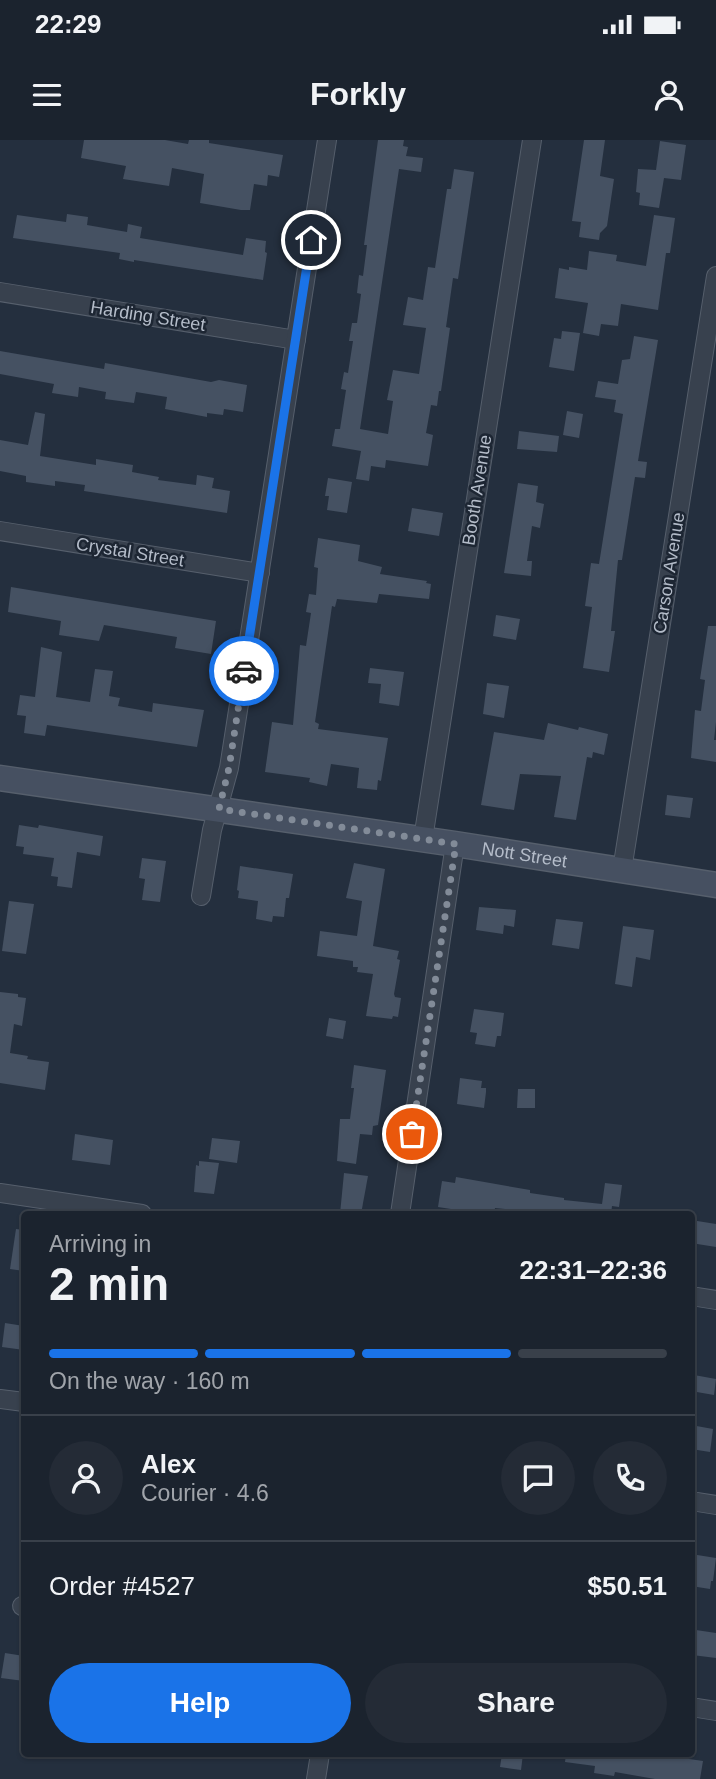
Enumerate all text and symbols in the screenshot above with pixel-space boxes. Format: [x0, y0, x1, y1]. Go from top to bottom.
text: 22:29 [35, 9, 102, 39]
icon: menu [28, 76, 66, 114]
text: Forkly [310, 76, 406, 112]
icon: person [650, 76, 688, 114]
pin [281, 210, 341, 270]
icon: home [292, 221, 330, 259]
street label: Harding Street [89, 297, 207, 335]
street label: Booth Avenue [458, 433, 496, 547]
street label: Carson Avenue [650, 511, 688, 635]
street label: Crystal Street [75, 534, 185, 570]
courier [209, 636, 279, 706]
icon: car [225, 652, 263, 690]
street label: Nott Street [480, 838, 568, 871]
pin [382, 1104, 442, 1164]
icon: bag [393, 1115, 431, 1153]
text: Arriving in [49, 1231, 151, 1257]
text: 22:31–22:36 [520, 1255, 667, 1285]
text: 2 min [49, 1258, 169, 1310]
text: On the way · 160 m [49, 1368, 250, 1394]
button: person [49, 1441, 123, 1515]
button: chat [501, 1441, 575, 1515]
button: phone [593, 1441, 667, 1515]
text: Alex [141, 1449, 196, 1479]
text: Courier · 4.6 [141, 1480, 269, 1506]
text: Order #4527 [49, 1571, 195, 1601]
text: $50.51 [587, 1571, 667, 1601]
button: Help [49, 1663, 351, 1743]
button: Share [365, 1663, 667, 1743]

